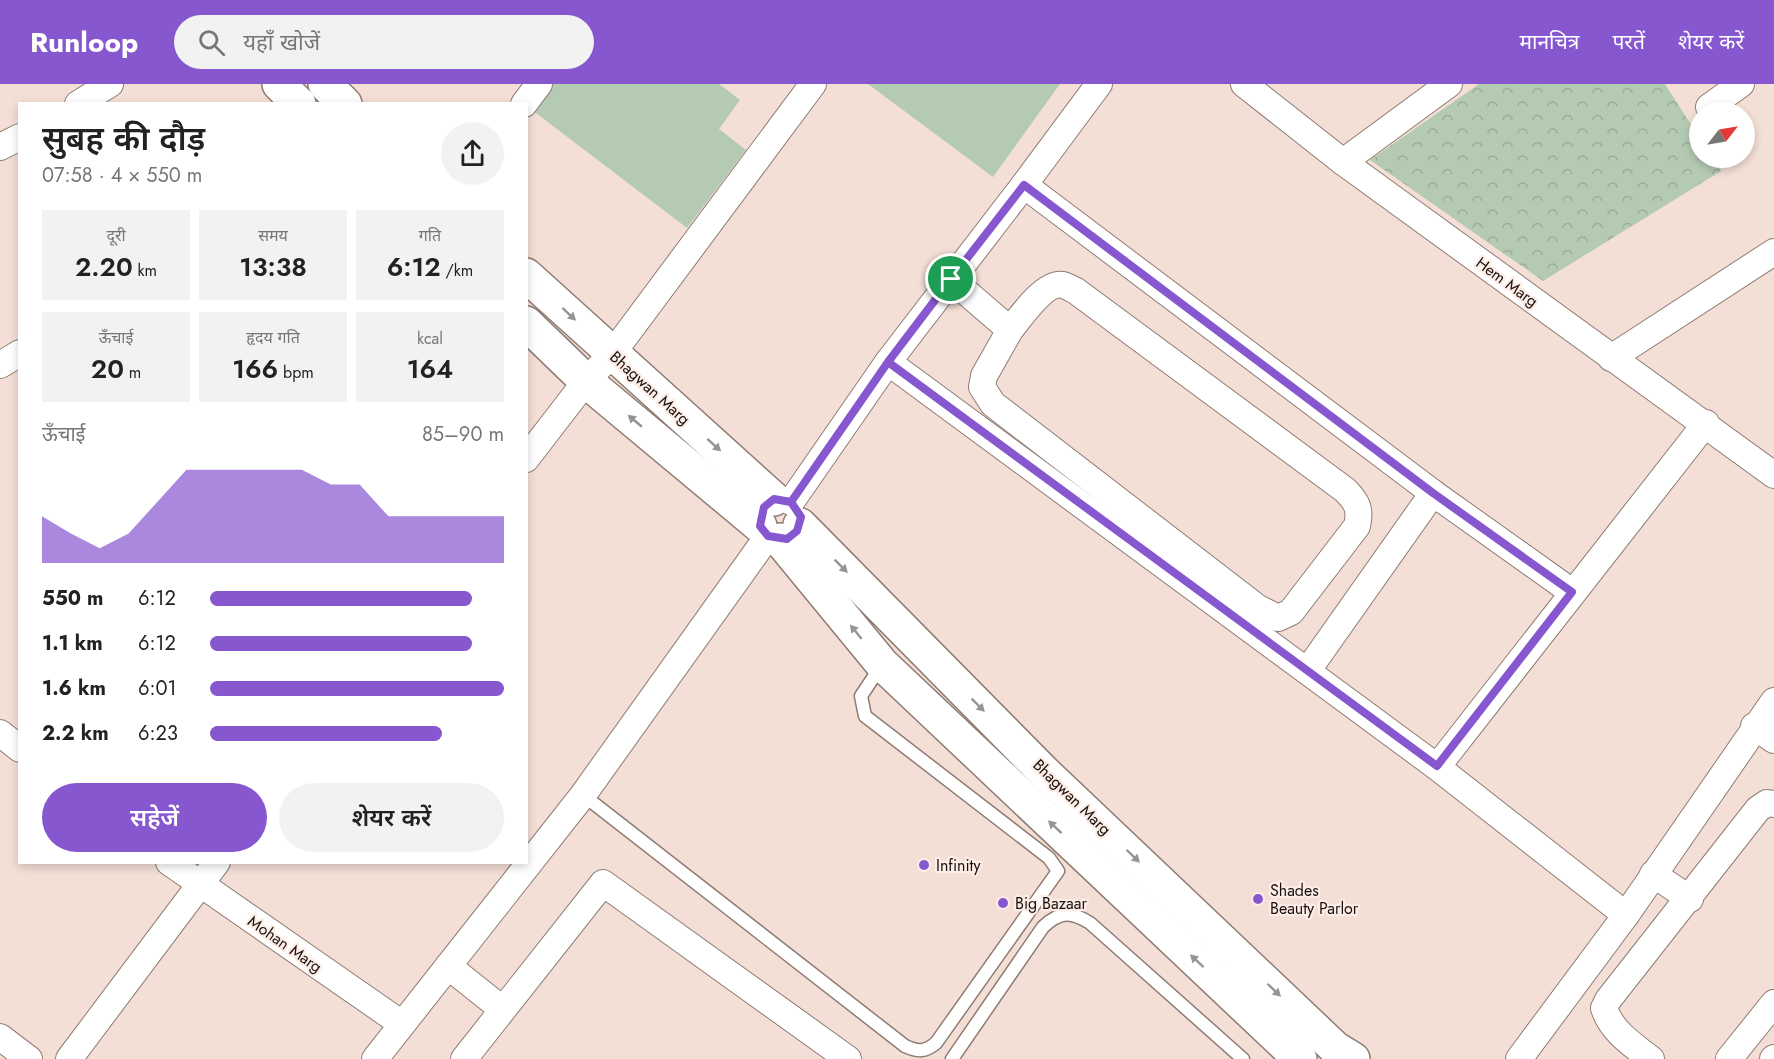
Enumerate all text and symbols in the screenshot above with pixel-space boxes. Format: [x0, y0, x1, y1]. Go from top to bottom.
search box [174, 15, 594, 69]
text: Runloop [30, 22, 138, 63]
icon: search [195, 26, 228, 59]
text: यहाँ खोजें [243, 26, 320, 58]
text: मानचित्र [1519, 27, 1579, 57]
text: परतें [1612, 27, 1645, 57]
text: शेयर करें [1678, 27, 1744, 57]
north arrow [1689, 102, 1755, 168]
map controls [1689, 102, 1755, 168]
text: सुबह की दौड़ [42, 115, 205, 162]
button: share [441, 122, 504, 185]
text: 07:58 · 4 × 550 m [42, 161, 202, 190]
text: दूरी [106, 224, 126, 247]
text: समय [258, 224, 288, 247]
text: गति [419, 224, 441, 247]
text: 2.20 [75, 248, 133, 286]
text: 13:38 [239, 248, 307, 286]
text: 6:12 [387, 248, 441, 286]
street label: Hem Marg [1471, 252, 1543, 312]
pin [925, 253, 976, 304]
text: km [133, 259, 157, 282]
text: /km [441, 259, 473, 282]
icon: arrive [934, 262, 967, 295]
one-way arrow [562, 307, 576, 321]
text: ऊँचाई [99, 326, 133, 349]
text: हृदय गति [246, 326, 300, 349]
text: kcal [417, 327, 443, 350]
street label: Bhagwan Marg [605, 346, 695, 430]
text: 20 [91, 350, 124, 388]
text: 166 [232, 350, 278, 388]
text: 164 [407, 350, 453, 388]
text: m [124, 361, 141, 384]
text: bpm [278, 361, 314, 384]
one-way arrow [627, 415, 642, 428]
text: ऊँचाई [42, 420, 85, 449]
text: 85–90 m [422, 420, 504, 449]
one-way arrow [706, 438, 721, 451]
one-way arrow [834, 559, 848, 573]
text: 550 m [42, 584, 103, 613]
text: 6:12 [138, 584, 176, 613]
one-way arrow [850, 625, 863, 640]
text: 1.1 km [42, 629, 103, 658]
text: 6:12 [138, 629, 176, 658]
text: 1.6 km [42, 674, 106, 703]
text: 6:01 [138, 674, 177, 703]
one-way arrow [971, 698, 985, 712]
text: 2.2 km [42, 719, 109, 748]
text: 6:23 [138, 719, 178, 748]
street label: Bhagwan Marg [1028, 754, 1116, 840]
button: सहेजें [42, 783, 267, 852]
button: शेयर करें [279, 783, 504, 852]
one-way arrow [1048, 821, 1062, 835]
one-way arrow [1125, 849, 1140, 862]
place label: Infinity [936, 854, 981, 877]
marker: Infinity [917, 858, 931, 872]
place label: Shades Beauty Parlor [1270, 879, 1359, 920]
place label: Big Bazaar [1015, 892, 1087, 915]
marker: Shades Beauty Parlor [1251, 892, 1265, 906]
marker: Big Bazaar [996, 896, 1010, 910]
street label: Mohan Marg [243, 910, 327, 978]
one-way arrow [1189, 954, 1204, 968]
one-way arrow [1267, 983, 1281, 997]

